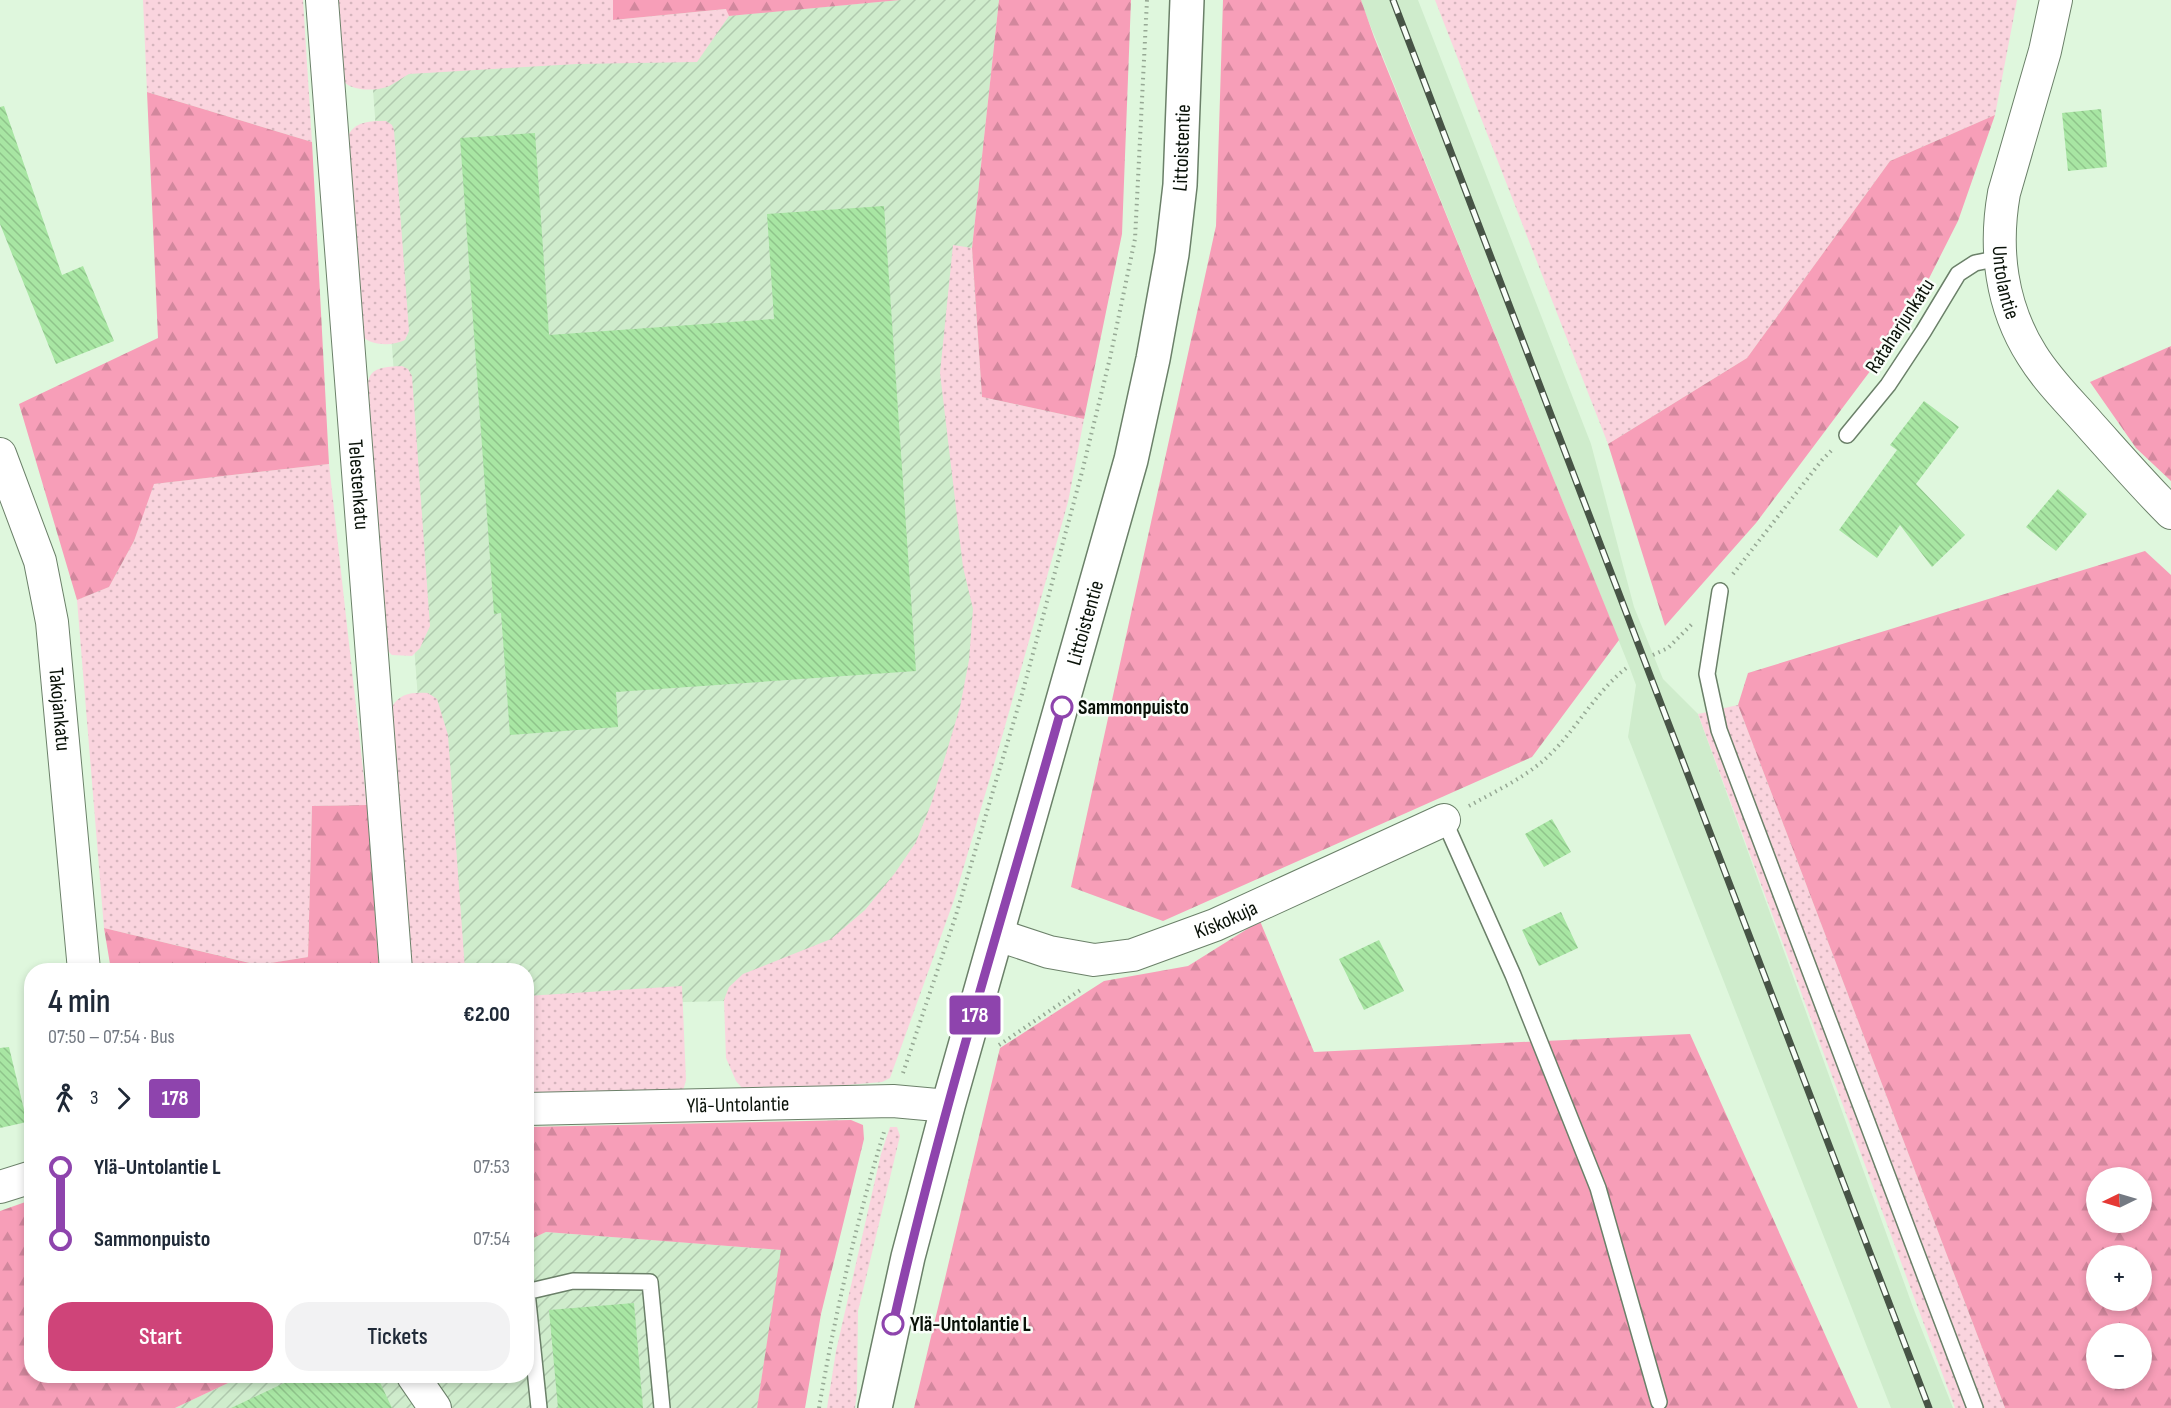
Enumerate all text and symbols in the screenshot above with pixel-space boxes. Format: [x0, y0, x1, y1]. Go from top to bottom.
street label: Littoistentie [1167, 104, 1196, 193]
street label: Untolantie [1987, 245, 2025, 323]
street label: Rataharjunkatu [1860, 274, 1940, 378]
street label: Telestenkatu [343, 439, 375, 531]
street label: Littoistentie [1061, 577, 1109, 668]
street label: Takojankatu [44, 666, 76, 752]
place label: Sammonpuisto [1078, 695, 1189, 720]
marker: Sammonpuisto [1051, 696, 1073, 718]
street label: Kiskokuja [1191, 895, 1261, 944]
text: 4 min [48, 982, 110, 1022]
line badge: 178 [940, 996, 1010, 1034]
text: €2.00 [463, 1001, 510, 1028]
text: 178 [961, 1003, 989, 1028]
text: 07:50 – 07:54 · Bus [48, 1025, 175, 1049]
icon: walk [48, 1082, 81, 1115]
icon: forward [107, 1082, 140, 1115]
text: 3 [90, 1086, 98, 1110]
text: 178 [161, 1086, 188, 1111]
street label: Ylä-Untolantie [686, 1091, 790, 1118]
text: Ylä-Untolantie L [94, 1154, 221, 1181]
text: 07:53 [473, 1155, 510, 1179]
north arrow [2086, 1167, 2152, 1233]
map controls [2086, 1167, 2152, 1389]
text: Sammonpuisto [94, 1226, 210, 1253]
text: 07:54 [473, 1227, 510, 1251]
button: + [2086, 1245, 2152, 1311]
button: Start [48, 1302, 273, 1371]
button: Tickets [285, 1302, 510, 1371]
place label: Ylä-Untolantie L [910, 1312, 1031, 1337]
marker: Ylä-Untolantie L [882, 1313, 904, 1335]
button: − [2086, 1323, 2152, 1389]

